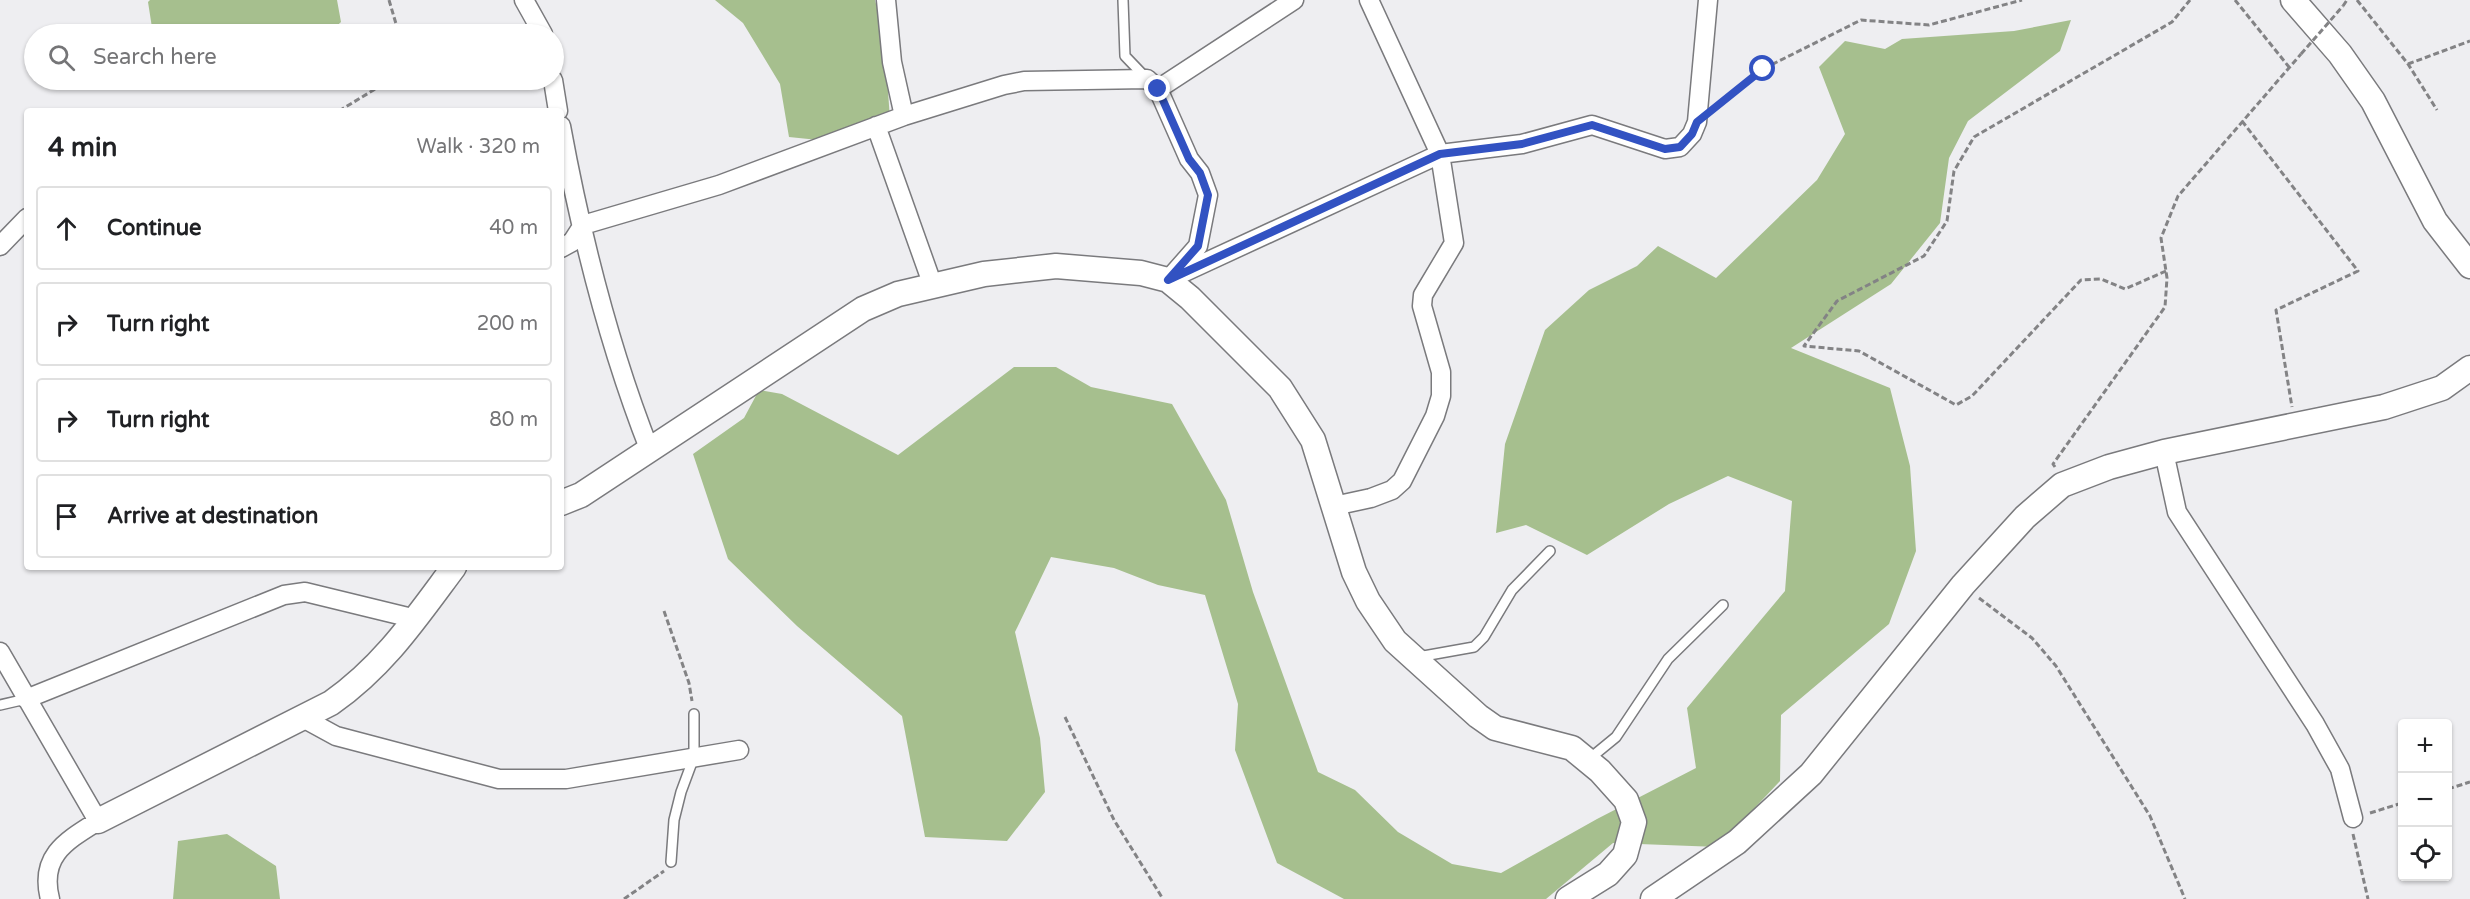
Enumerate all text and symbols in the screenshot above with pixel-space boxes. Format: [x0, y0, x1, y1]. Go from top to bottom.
search box [24, 24, 564, 90]
icon: search [45, 41, 78, 74]
text: Search here [93, 44, 217, 70]
route start [1749, 55, 1775, 81]
route end [1144, 75, 1170, 101]
text: 4 min [48, 132, 117, 163]
text: Walk · 320 m [417, 135, 540, 159]
icon: ahead [50, 212, 83, 245]
text: Continue [107, 215, 202, 241]
text: 40 m [489, 216, 538, 240]
icon: right [50, 308, 83, 341]
text: Turn right [107, 311, 209, 337]
text: 200 m [477, 312, 538, 336]
icon: right [50, 404, 83, 437]
text: Turn right [107, 407, 209, 433]
text: 80 m [489, 408, 538, 432]
icon: arrive [50, 500, 83, 533]
text: Arrive at destination [107, 503, 318, 529]
map controls [2398, 719, 2452, 881]
button: + [2398, 719, 2452, 773]
button: − [2398, 773, 2452, 827]
button: locate [2398, 827, 2452, 881]

